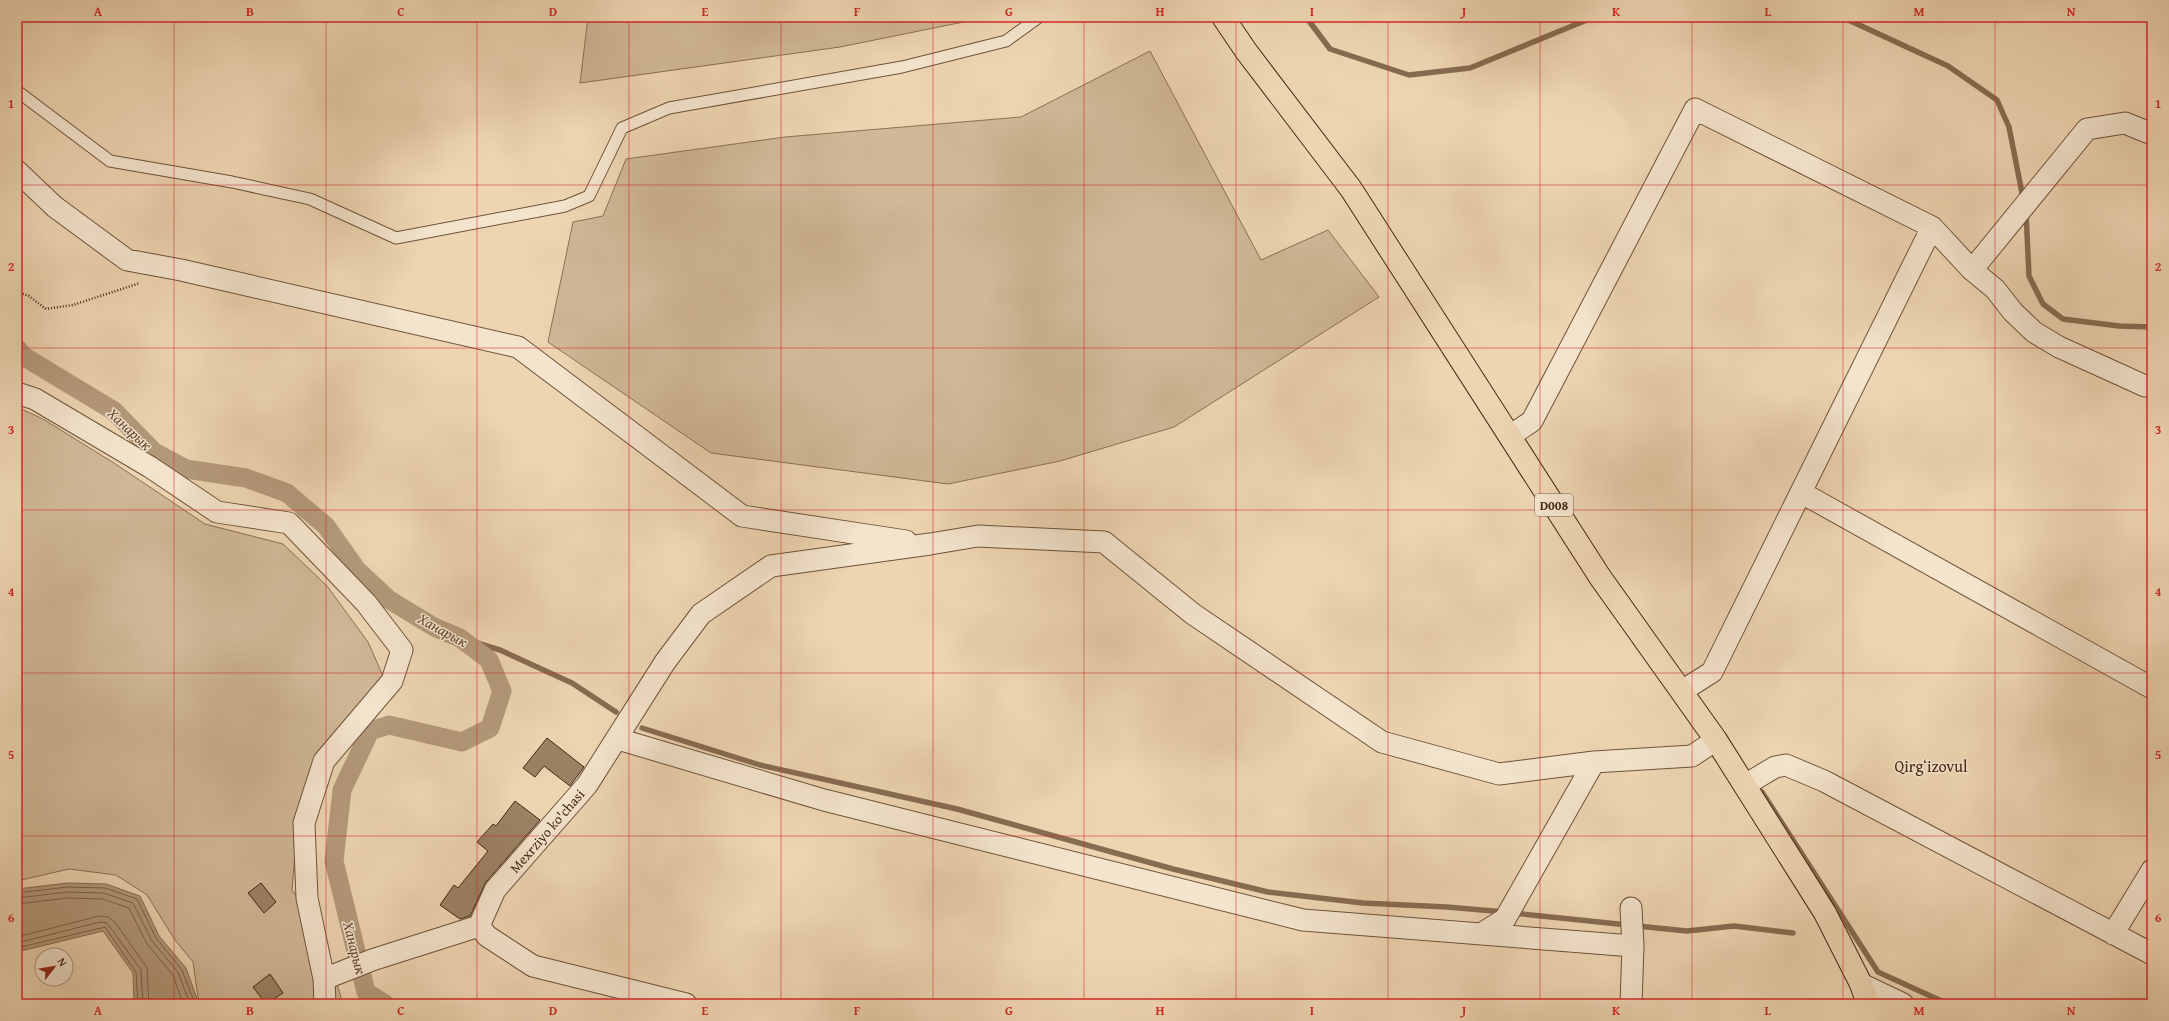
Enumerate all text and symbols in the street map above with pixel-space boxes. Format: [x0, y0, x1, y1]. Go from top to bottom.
text: A [94, 2, 103, 21]
text: B [246, 2, 254, 21]
text: C [397, 2, 405, 21]
text: D [549, 2, 557, 21]
text: E [702, 2, 709, 21]
text: F [854, 2, 861, 21]
text: G [1005, 2, 1013, 21]
text: H [1155, 2, 1165, 21]
text: I [1310, 2, 1314, 21]
text: J [1460, 2, 1467, 21]
text: K [1612, 2, 1621, 21]
text: L [1765, 2, 1772, 21]
text: M [1913, 2, 1925, 21]
text: N [2067, 2, 2076, 21]
text: 1 [8, 94, 14, 113]
text: 1 [2155, 94, 2161, 113]
text: 2 [8, 257, 15, 276]
text: 2 [2155, 257, 2162, 276]
water label: Ханарык [102, 402, 157, 456]
text: 3 [8, 420, 14, 439]
text: 3 [2155, 420, 2161, 439]
road number: D008 [1535, 494, 1573, 516]
text: 4 [8, 582, 15, 601]
text: 4 [2155, 582, 2162, 601]
water label: Ханарык [413, 607, 472, 653]
text: 5 [8, 745, 15, 764]
text: 5 [2155, 745, 2162, 764]
district label: Qirgʻizovul [1895, 754, 1968, 778]
street label: Mexrziyo ko'chasi [505, 785, 589, 877]
text: 6 [8, 908, 15, 927]
text: 6 [2155, 908, 2162, 927]
water label: Ханарык [338, 918, 372, 977]
north arrow [34, 947, 74, 987]
text: N [54, 955, 72, 970]
text: A [94, 1001, 103, 1020]
text: B [246, 1001, 254, 1020]
text: C [397, 1001, 405, 1020]
text: D [549, 1001, 557, 1020]
text: E [702, 1001, 709, 1020]
text: F [854, 1001, 861, 1020]
text: G [1005, 1001, 1013, 1020]
text: H [1155, 1001, 1165, 1020]
text: I [1310, 1001, 1314, 1020]
text: J [1460, 1001, 1467, 1020]
text: K [1612, 1001, 1621, 1020]
text: L [1765, 1001, 1772, 1020]
text: M [1913, 1001, 1925, 1020]
text: N [2067, 1001, 2076, 1020]

